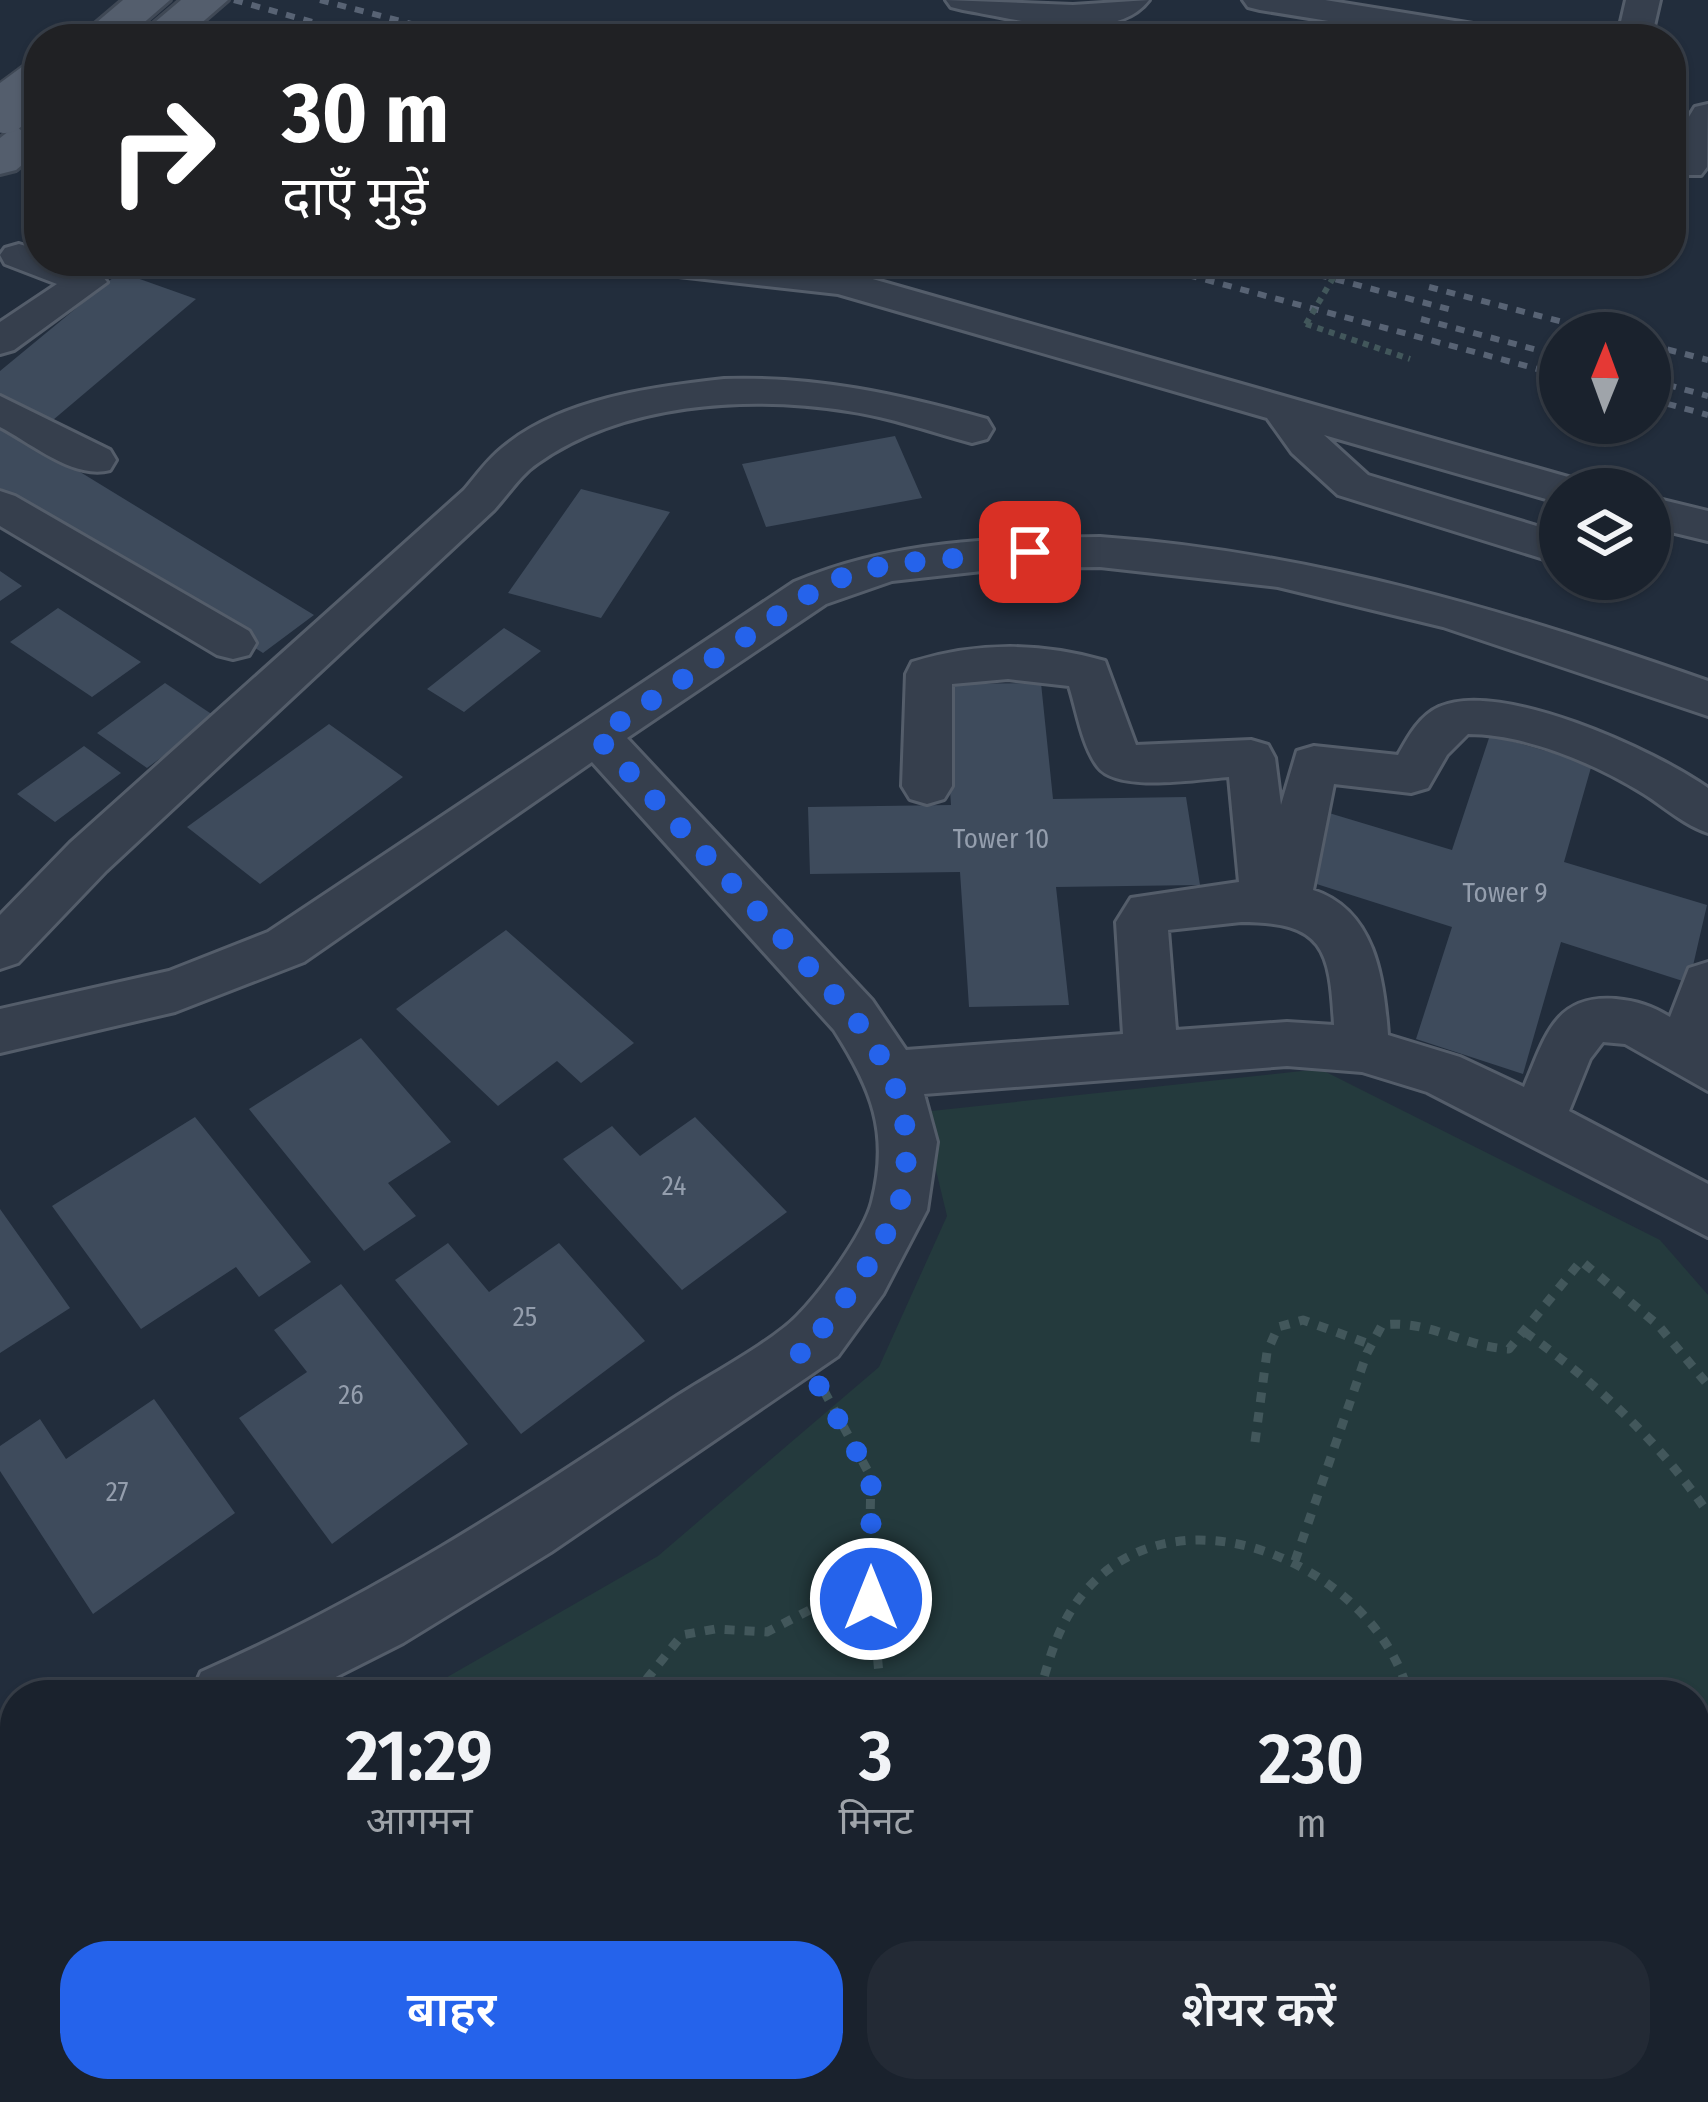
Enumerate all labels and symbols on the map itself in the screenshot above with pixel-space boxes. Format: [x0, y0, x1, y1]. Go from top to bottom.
north arrow [1539, 312, 1671, 444]
pin [979, 501, 1081, 603]
house number: Tower 10 [953, 823, 1049, 855]
house number: Tower 9 [1462, 877, 1548, 909]
house number: 24 [662, 1170, 686, 1202]
house number: 25 [513, 1301, 537, 1333]
house number: 26 [338, 1379, 364, 1411]
house number: 27 [106, 1476, 128, 1508]
position arrow [808, 1536, 934, 1662]

